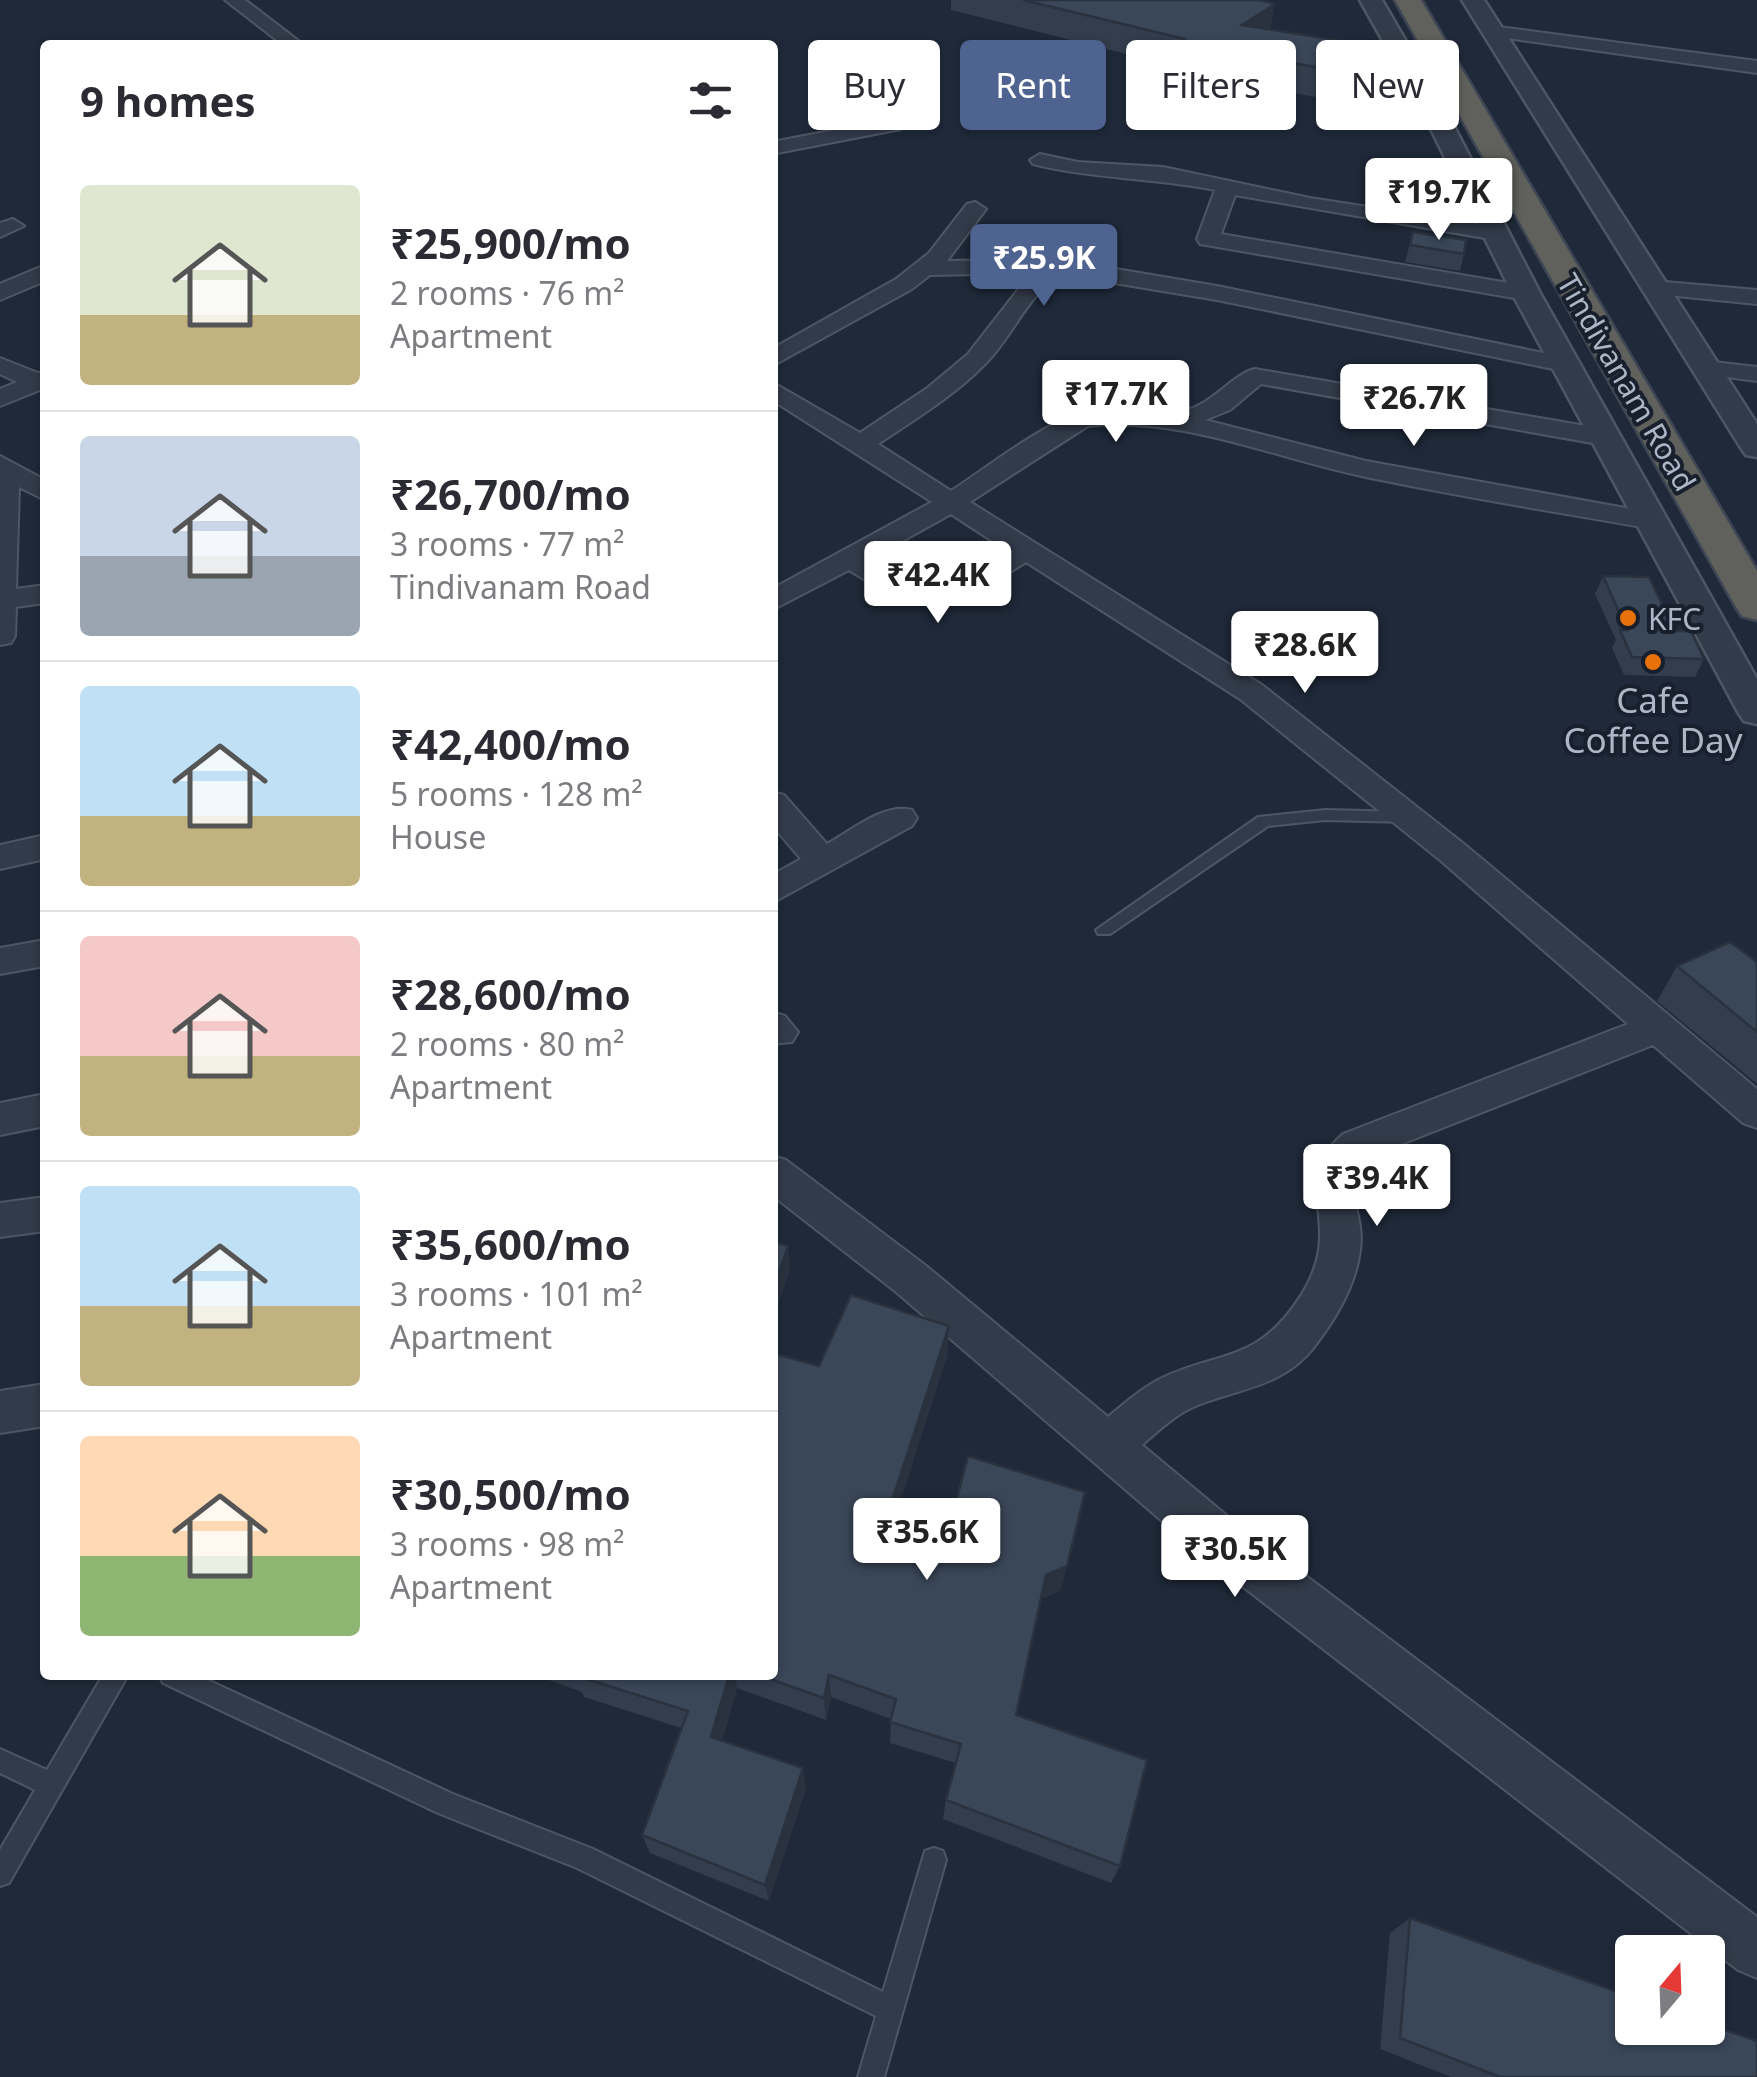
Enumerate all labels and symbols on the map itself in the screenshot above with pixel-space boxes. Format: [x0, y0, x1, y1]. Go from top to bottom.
pin: ₹19.7K [1358, 158, 1520, 243]
pin: ₹25.9K [963, 224, 1125, 309]
street label: Tindivanam Road [1548, 266, 1706, 498]
pin: ₹17.7K [1035, 360, 1197, 445]
pin: ₹26.7K [1333, 364, 1495, 449]
pin: ₹42.4K [857, 541, 1019, 626]
place label: KFC [1648, 598, 1701, 639]
marker: KFC [1617, 607, 1639, 629]
pin: ₹28.6K [1224, 611, 1386, 696]
marker: Cafe Coffee Day [1642, 651, 1664, 673]
place label: Cafe Coffee Day [1564, 676, 1743, 763]
pin: ₹39.4K [1296, 1144, 1458, 1229]
pin: ₹35.6K [846, 1498, 1008, 1583]
pin: ₹30.5K [1154, 1515, 1316, 1600]
north arrow [1615, 1935, 1725, 2045]

